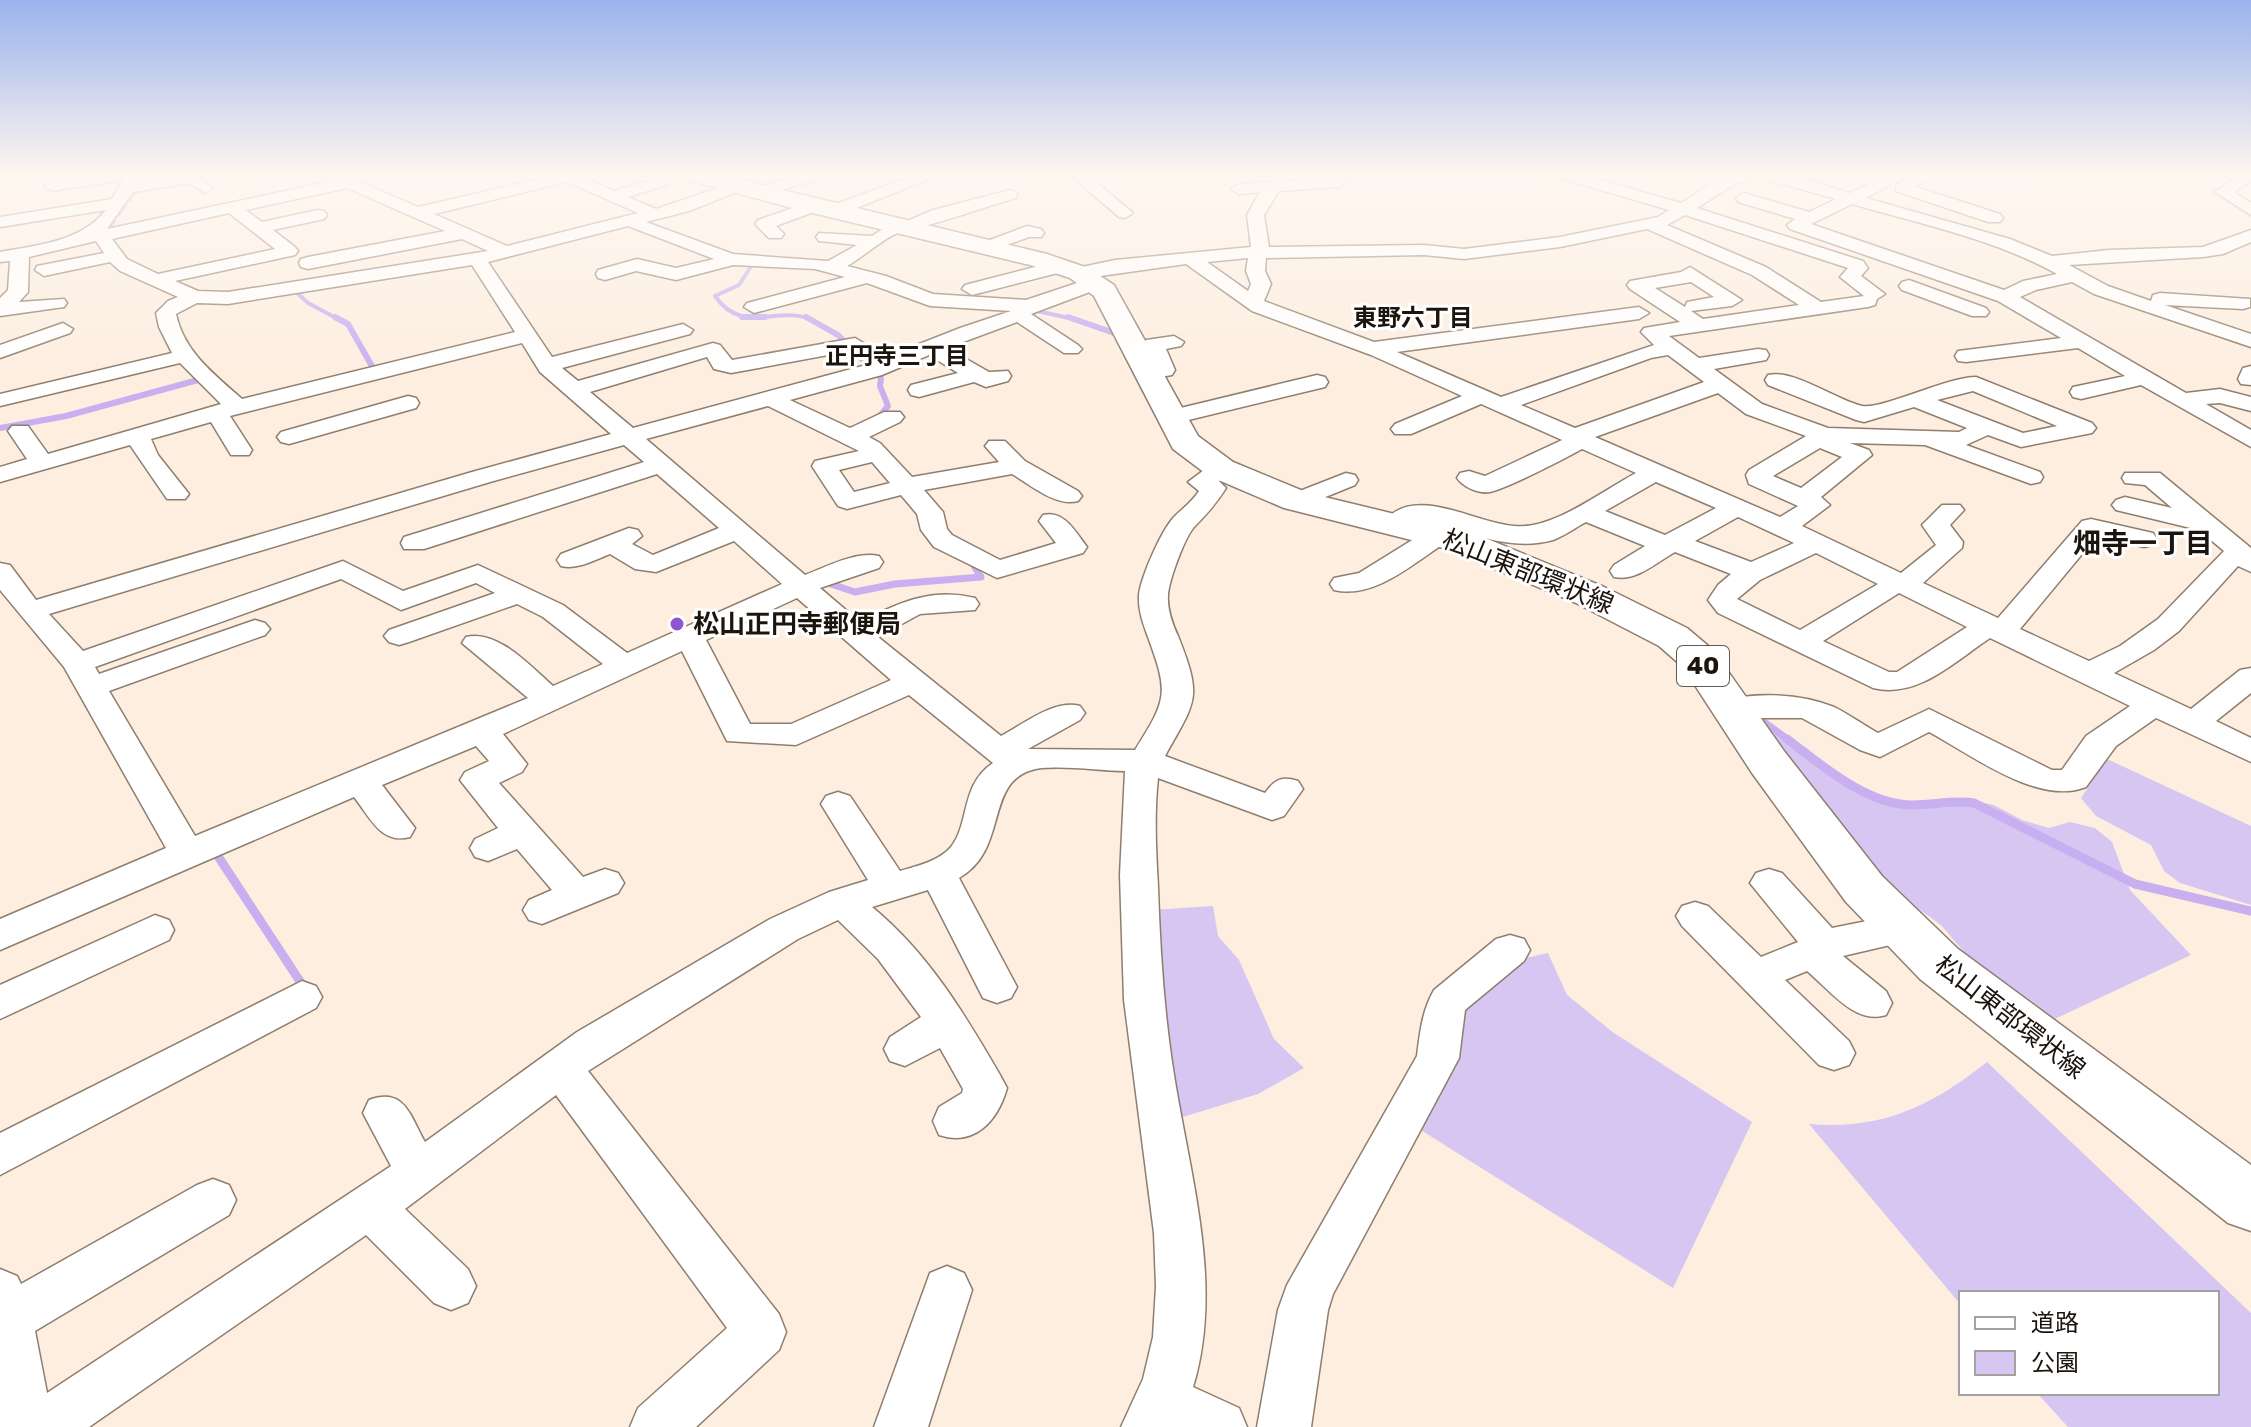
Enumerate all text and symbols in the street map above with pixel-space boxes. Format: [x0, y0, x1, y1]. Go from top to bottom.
district label: 東野六丁目 [1353, 304, 1473, 332]
district label: 正円寺三丁目 [825, 342, 969, 370]
street label: 松山東部環状線 [1438, 524, 1618, 620]
district label: 畑寺一丁目 [2073, 527, 2213, 560]
place label: 松山正円寺郵便局 [693, 609, 901, 640]
marker: 松山正円寺郵便局 [668, 615, 686, 633]
road number: 40 [1677, 646, 1729, 686]
street label: 松山東部環状線 [1929, 949, 2091, 1085]
legend [1959, 1291, 2219, 1395]
text: 道路 [2031, 1309, 2079, 1337]
text: 公園 [2031, 1349, 2079, 1377]

